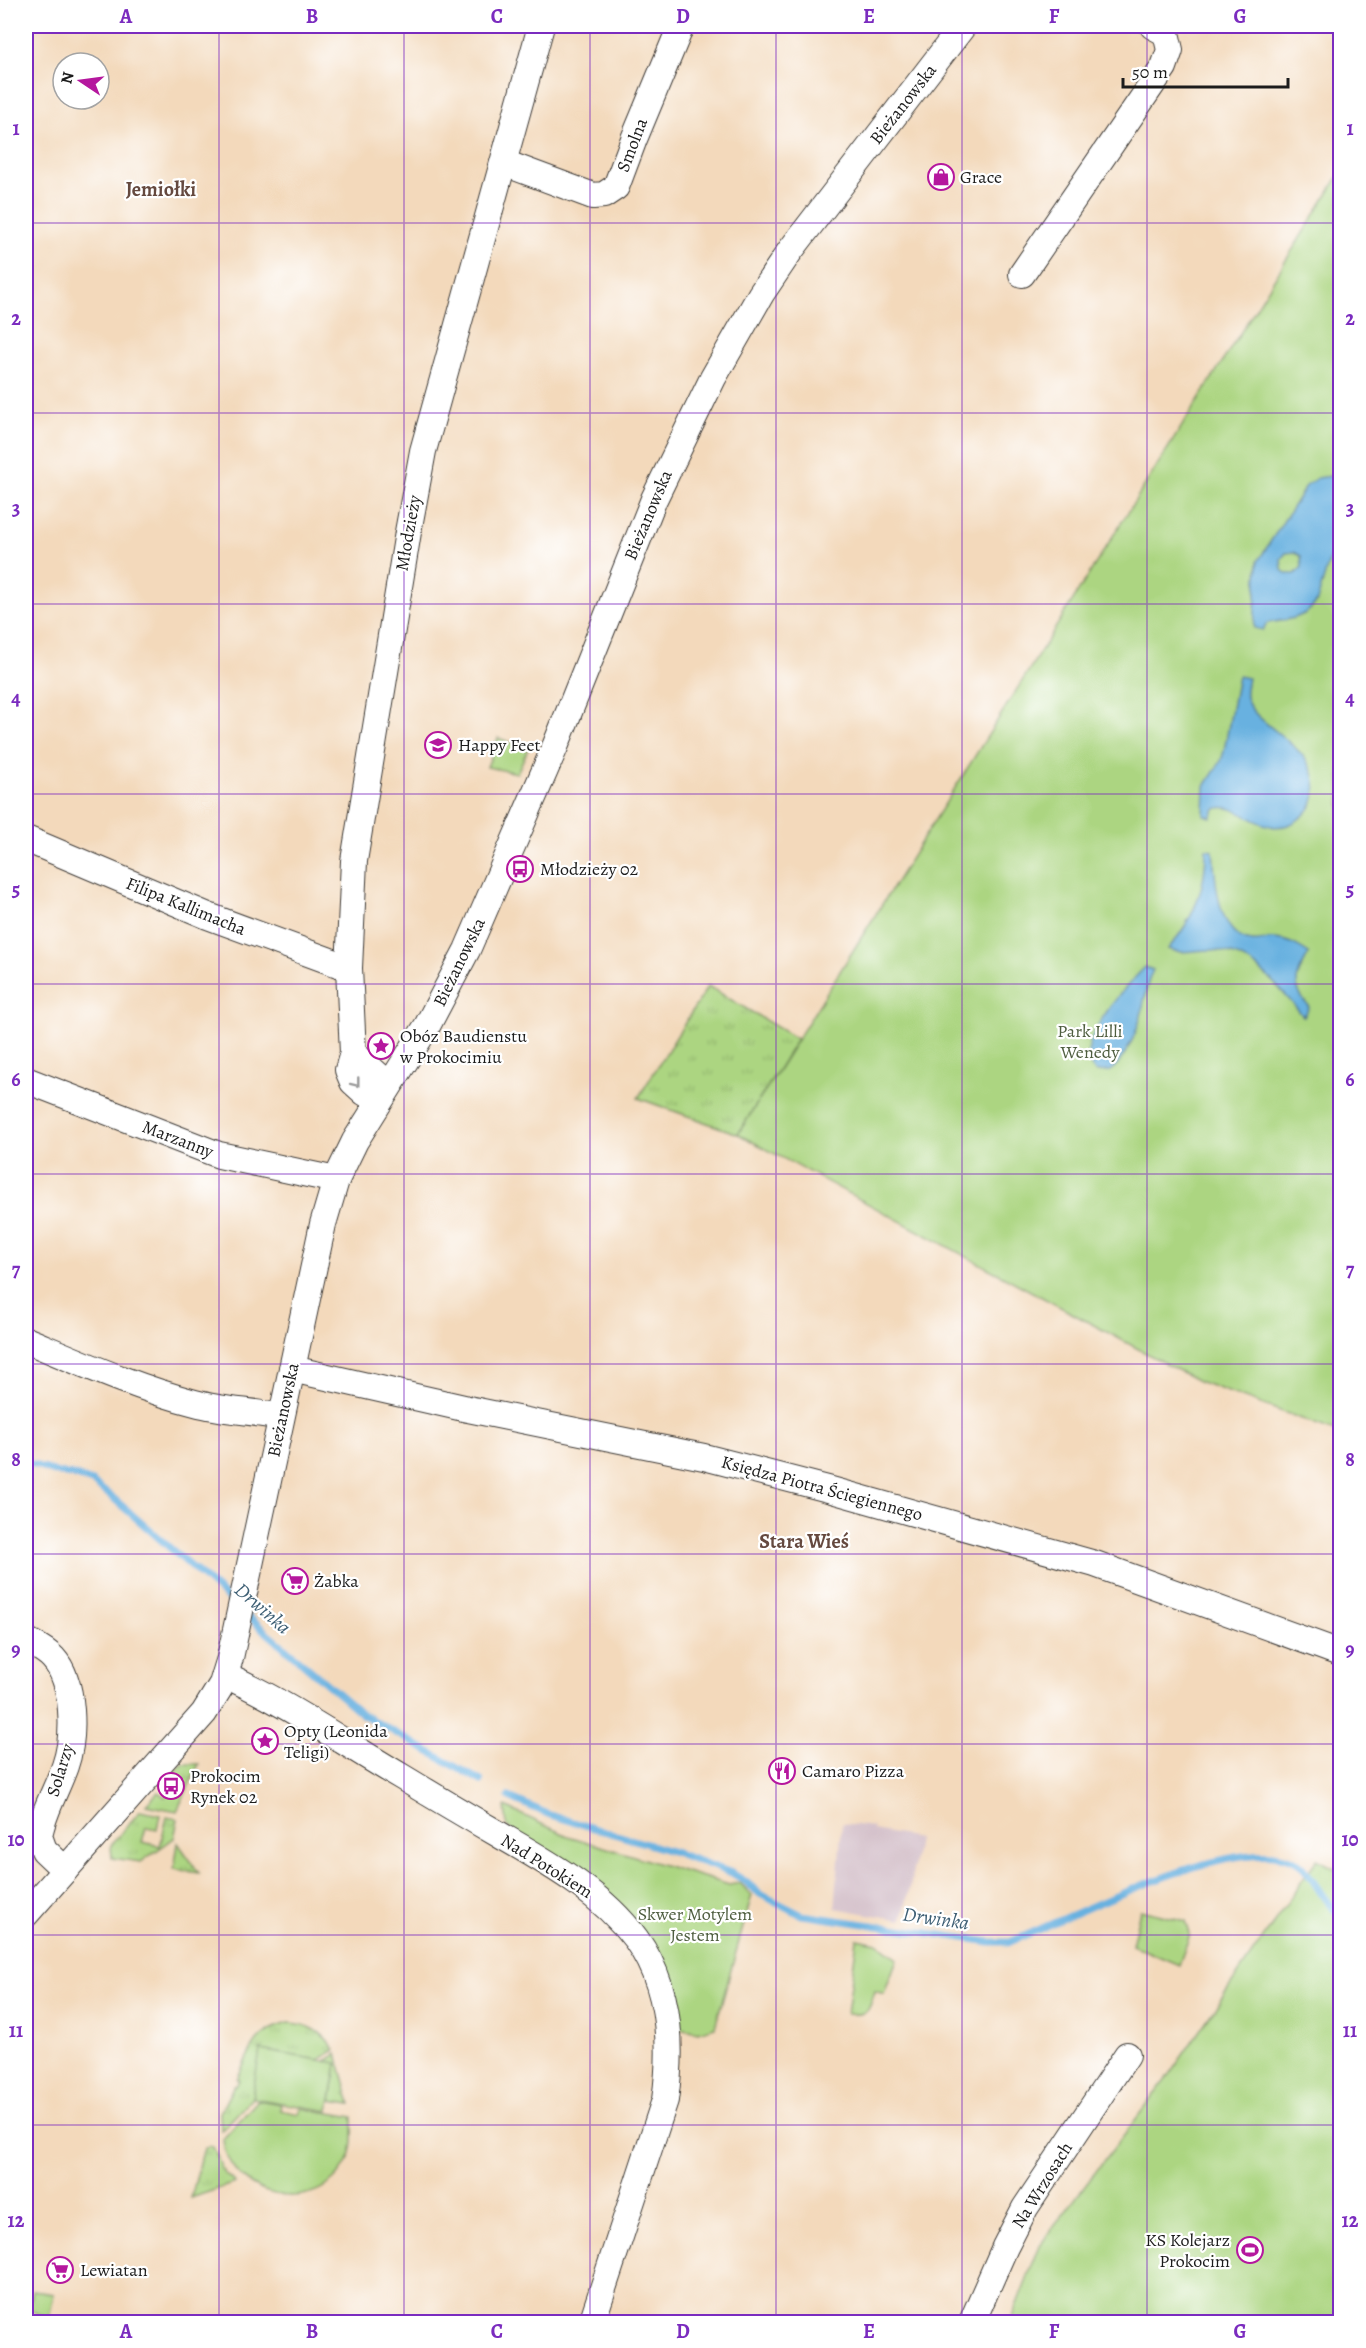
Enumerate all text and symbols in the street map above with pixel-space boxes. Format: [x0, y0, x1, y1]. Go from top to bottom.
text: A [119, 3, 133, 30]
text: B [306, 3, 318, 30]
text: C [491, 3, 503, 30]
text: D [676, 3, 690, 30]
text: E [863, 3, 875, 30]
text: F [1049, 3, 1060, 30]
text: G [1233, 3, 1247, 30]
north arrow [51, 51, 111, 111]
scale bar [1123, 51, 1288, 89]
street label: Bieżanowska [864, 58, 942, 149]
text: 50 m [1132, 60, 1168, 84]
text: N [55, 69, 79, 86]
street label: Smolna [611, 114, 653, 175]
text: 1 [12, 115, 20, 142]
text: 1 [1346, 115, 1354, 142]
shop icon: Grace [926, 162, 956, 192]
place label: Grace [960, 165, 1002, 189]
district label: Jemiołki [126, 176, 196, 203]
text: 2 [11, 305, 21, 332]
text: 2 [1345, 305, 1355, 332]
street label: Bieżanowska [618, 466, 678, 564]
street label: Młodzieży [390, 492, 427, 573]
text: 3 [12, 495, 20, 522]
text: 3 [1346, 495, 1354, 522]
text: 4 [11, 685, 21, 712]
text: 4 [1345, 685, 1355, 712]
school or university icon: Happy Feet [423, 730, 453, 760]
place label: Happy Feet [458, 733, 540, 757]
bus stop icon: Młodzieży 02 [505, 854, 535, 884]
place label: Młodzieży 02 [540, 857, 639, 881]
street label: Filipa Kallimacha [123, 871, 250, 941]
text: 5 [12, 876, 20, 903]
text: 5 [1346, 876, 1354, 903]
street label: Bieżanowska [427, 913, 491, 1010]
park label: Park Lilli Wenedy [1057, 1019, 1123, 1064]
place label: Obóz Baudienstu w Prokocimiu [399, 1024, 527, 1069]
place icon: Obóz Baudienstu w Prokocimiu [366, 1031, 396, 1061]
text: 6 [11, 1066, 21, 1093]
text: 6 [1345, 1066, 1355, 1093]
one-way arrow [348, 1076, 359, 1087]
street label: Marzanny [139, 1114, 218, 1164]
text: 7 [12, 1256, 21, 1283]
text: 7 [1346, 1256, 1355, 1283]
street label: Bieżanowska [261, 1360, 305, 1459]
text: 8 [11, 1446, 21, 1473]
text: 8 [1345, 1446, 1355, 1473]
street label: Księdza Piotra Ściegiennego [719, 1450, 925, 1526]
district label: Stara Wieś [759, 1528, 849, 1555]
supermarket icon: Żabka [280, 1566, 310, 1596]
place label: Żabka [314, 1569, 359, 1593]
water label: Drwinka [229, 1576, 297, 1640]
text: 9 [11, 1636, 21, 1663]
text: 9 [1345, 1636, 1355, 1663]
place label: Opty (Leonida Teligi) [284, 1719, 388, 1764]
place icon: Opty (Leonida Teligi) [250, 1726, 280, 1756]
street label: Solarzy [41, 1740, 80, 1799]
restaurant icon: Camaro Pizza [767, 1756, 797, 1786]
place label: Camaro Pizza [802, 1759, 905, 1783]
place label: Prokocim Rynek 02 [190, 1764, 261, 1809]
bus stop icon: Prokocim Rynek 02 [156, 1771, 186, 1801]
text: 10 [7, 1826, 25, 1853]
text: 10 [1341, 1826, 1359, 1853]
street label: Nad Potokiem [496, 1828, 598, 1904]
water label: Drwinka [901, 1900, 971, 1936]
park label: Skwer Motylem Jestem [638, 1902, 752, 1947]
text: 11 [9, 2017, 23, 2044]
text: 11 [1343, 2017, 1357, 2044]
street label: Na Wrzosach [1006, 2137, 1078, 2233]
text: 12 [8, 2207, 25, 2234]
text: 12 [1342, 2207, 1359, 2234]
place label: KS Kolejarz Prokocim [1145, 2228, 1230, 2273]
sports icon: KS Kolejarz Prokocim [1235, 2235, 1265, 2265]
supermarket icon: Lewiatan [45, 2255, 75, 2285]
place label: Lewiatan [80, 2258, 148, 2282]
text: A [119, 2318, 133, 2345]
text: B [306, 2318, 318, 2345]
text: C [491, 2318, 503, 2345]
text: D [676, 2318, 690, 2345]
text: E [863, 2318, 875, 2345]
text: F [1049, 2318, 1060, 2345]
text: G [1233, 2318, 1247, 2345]

